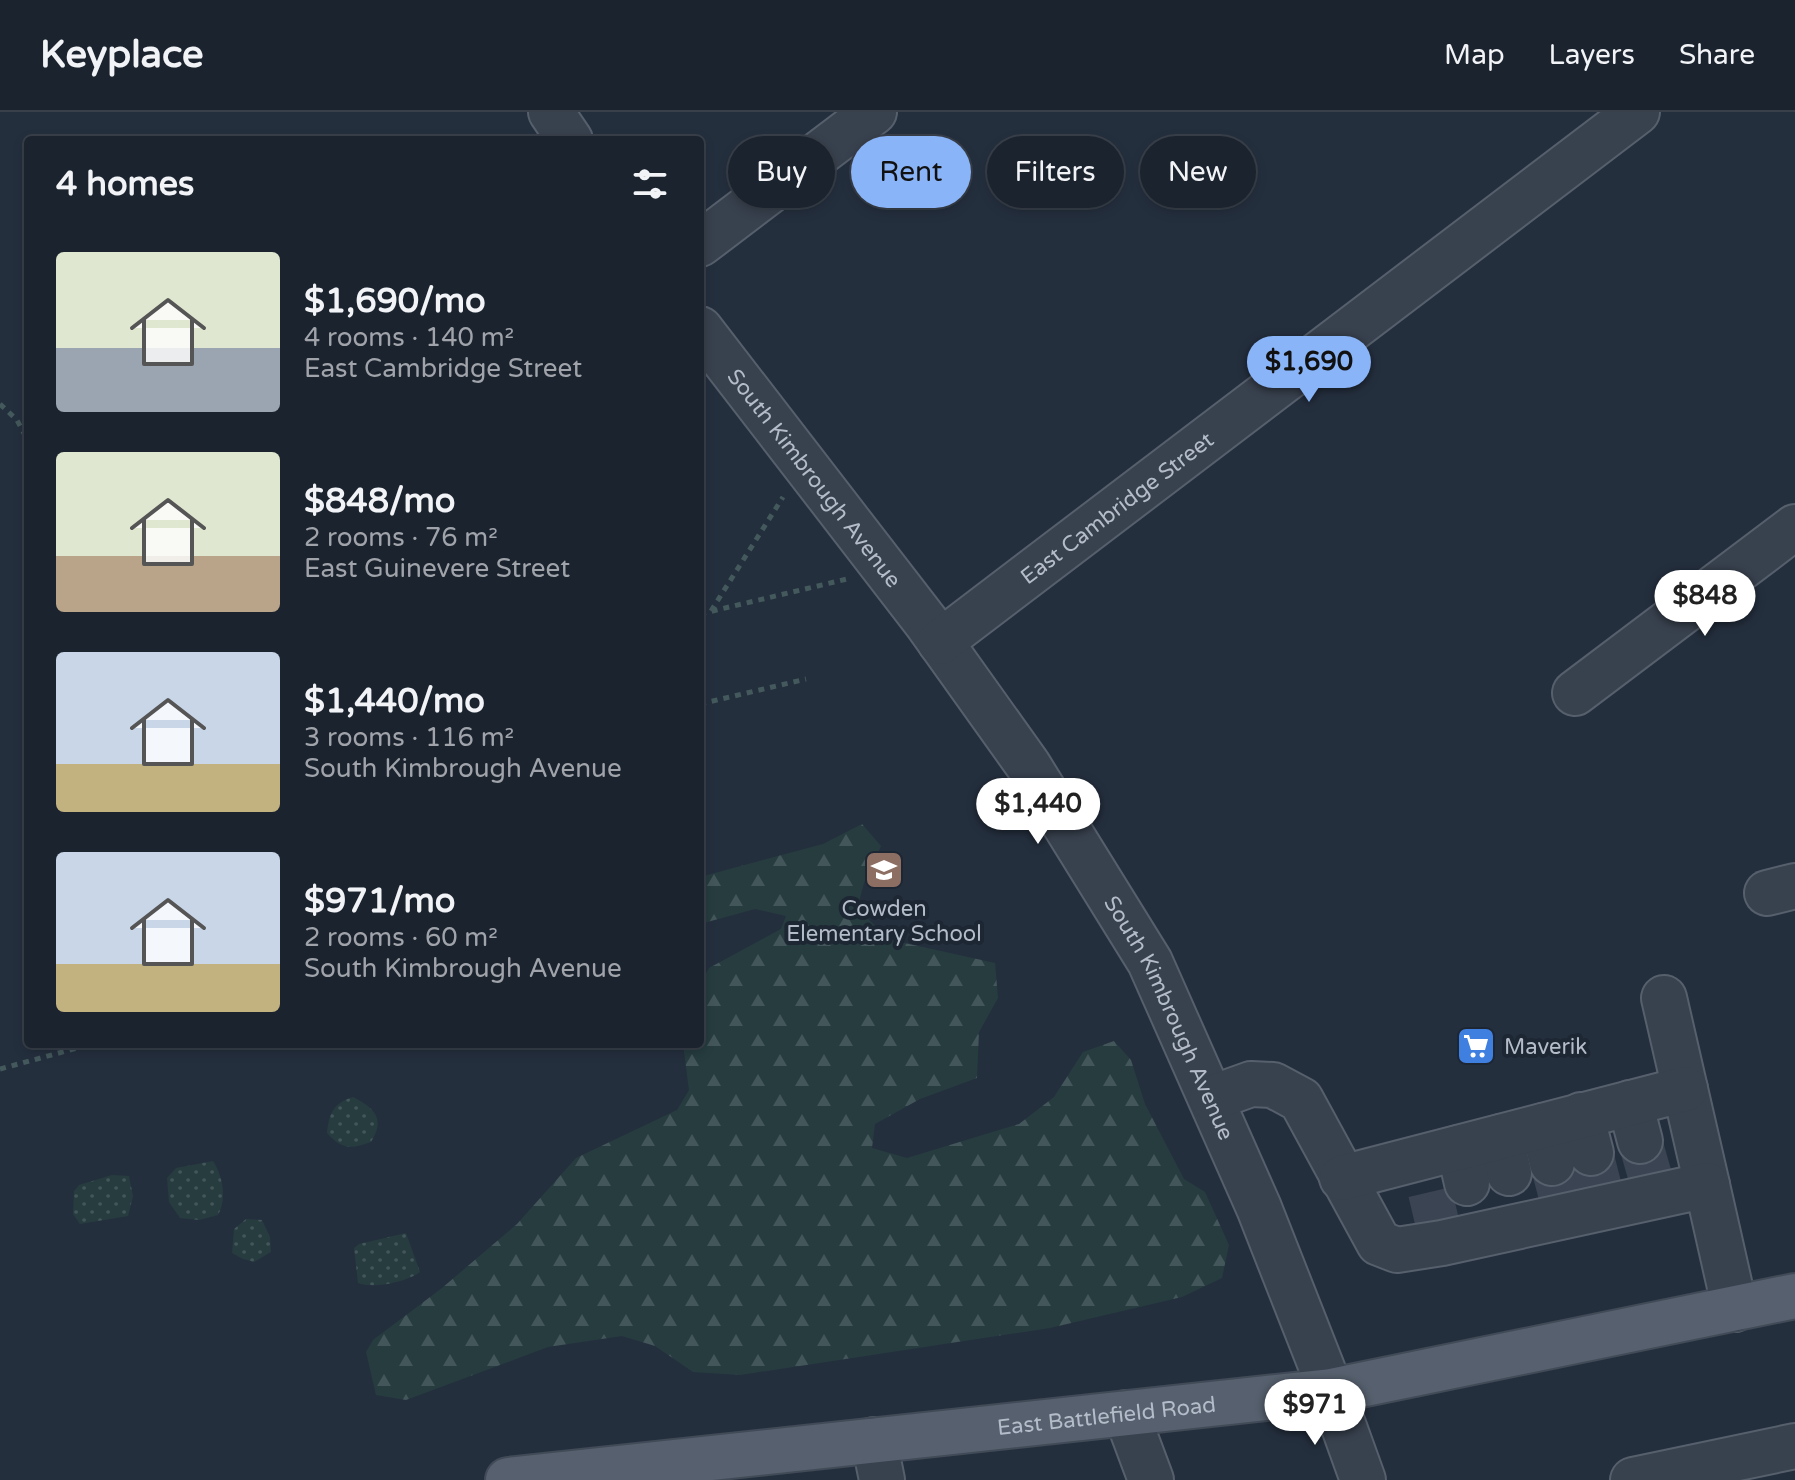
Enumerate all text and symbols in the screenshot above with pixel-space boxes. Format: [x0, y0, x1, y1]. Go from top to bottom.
text: Keyplace [40, 32, 204, 78]
text: Map [1444, 38, 1505, 72]
text: Layers [1549, 38, 1635, 72]
text: Share [1679, 38, 1755, 72]
chip: Buy [728, 136, 835, 208]
chip: Rent [851, 136, 971, 208]
chip: Filters [987, 136, 1124, 208]
chip: New [1140, 136, 1256, 208]
icon: filters [628, 162, 672, 206]
text: 4 homes [56, 164, 194, 205]
text: $1,690/mo [304, 281, 486, 322]
icon: home [120, 284, 216, 380]
text: 4 rooms · 140 m² [304, 322, 514, 353]
pin: $1,690 [1244, 336, 1374, 404]
text: $1,690 [1265, 346, 1353, 377]
text: East Cambridge Street [304, 353, 582, 384]
street label: South Kimbrough Avenue [722, 364, 906, 593]
street label: East Cambridge Street [1016, 427, 1219, 590]
text: $848/mo [304, 481, 455, 522]
icon: home [120, 484, 216, 580]
text: 2 rooms · 76 m² [304, 522, 498, 553]
text: East Guinevere Street [304, 553, 570, 584]
pin: $848 [1658, 570, 1752, 638]
text: $848 [1672, 580, 1738, 611]
text: $1,440/mo [304, 681, 485, 722]
icon: home [120, 684, 216, 780]
text: 3 rooms · 116 m² [304, 722, 514, 753]
text: South Kimbrough Avenue [304, 753, 622, 784]
pin: $1,440 [973, 778, 1103, 846]
text: $1,440 [994, 788, 1082, 819]
school or university icon: Cowden Elementary School [863, 849, 905, 891]
text: $971/mo [304, 881, 455, 922]
icon: home [120, 884, 216, 980]
street label: South Kimbrough Avenue [1098, 891, 1239, 1144]
place label: Cowden Elementary School [786, 896, 982, 947]
text: 2 rooms · 60 m² [304, 922, 498, 953]
text: South Kimbrough Avenue [304, 953, 622, 984]
supermarket icon: Maverik [1455, 1025, 1497, 1067]
place label: Maverik [1504, 1034, 1587, 1060]
pin: $971 [1268, 1379, 1362, 1447]
text: $971 [1282, 1389, 1348, 1420]
street label: East Battlefield Road [996, 1392, 1217, 1441]

